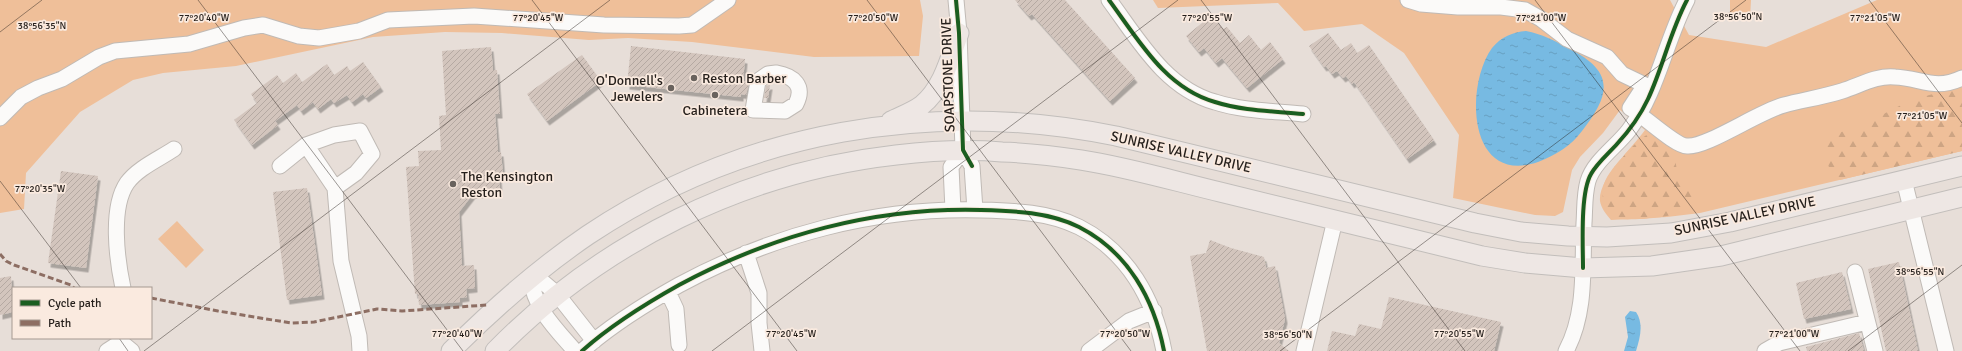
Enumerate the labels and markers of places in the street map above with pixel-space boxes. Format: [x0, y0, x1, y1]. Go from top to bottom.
place label: Reston Barber [702, 70, 787, 87]
place label: O'Donnell's Jewelers [596, 72, 663, 105]
marker: Reston Barber [689, 73, 699, 83]
marker: O'Donnell's Jewelers [666, 83, 676, 93]
marker: Cabinetera [710, 90, 720, 100]
place label: Cabinetera [682, 102, 748, 119]
place label: The Kensington Reston [461, 168, 553, 201]
marker: The Kensington Reston [448, 179, 458, 189]

